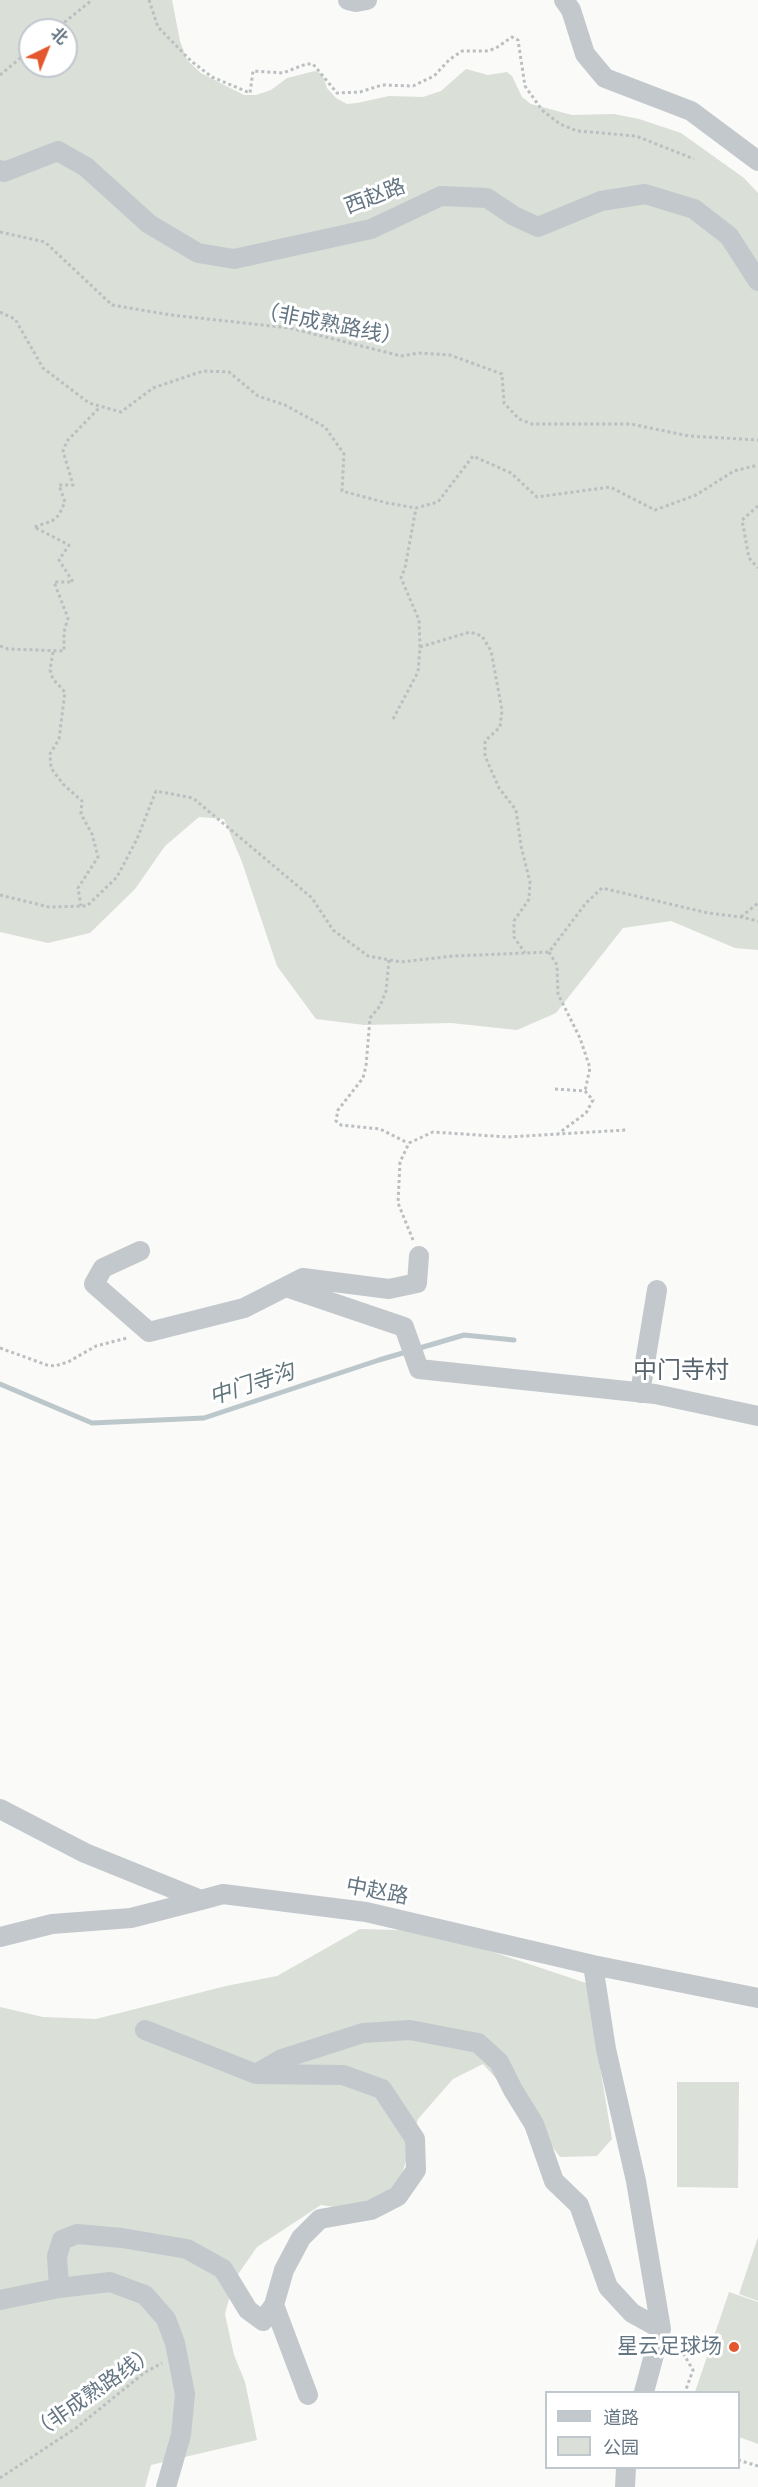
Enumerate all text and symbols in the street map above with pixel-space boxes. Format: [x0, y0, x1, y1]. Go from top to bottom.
north arrow [18, 18, 78, 78]
text: 北 [48, 24, 71, 48]
street label: 西赵路 [341, 174, 409, 220]
street label: （非成熟路线） [255, 299, 405, 351]
district label: 中门寺村 [633, 1357, 729, 1385]
water label: 中门寺沟 [206, 1359, 298, 1411]
street label: 中赵路 [344, 1874, 410, 1910]
place label: 星云足球场 [617, 2334, 722, 2360]
marker: 星云足球场 [727, 2340, 741, 2354]
street label: （非成熟路线） [27, 2341, 161, 2445]
legend [545, 2391, 740, 2469]
text: 道路 [603, 2408, 639, 2428]
text: 公园 [603, 2438, 639, 2458]

